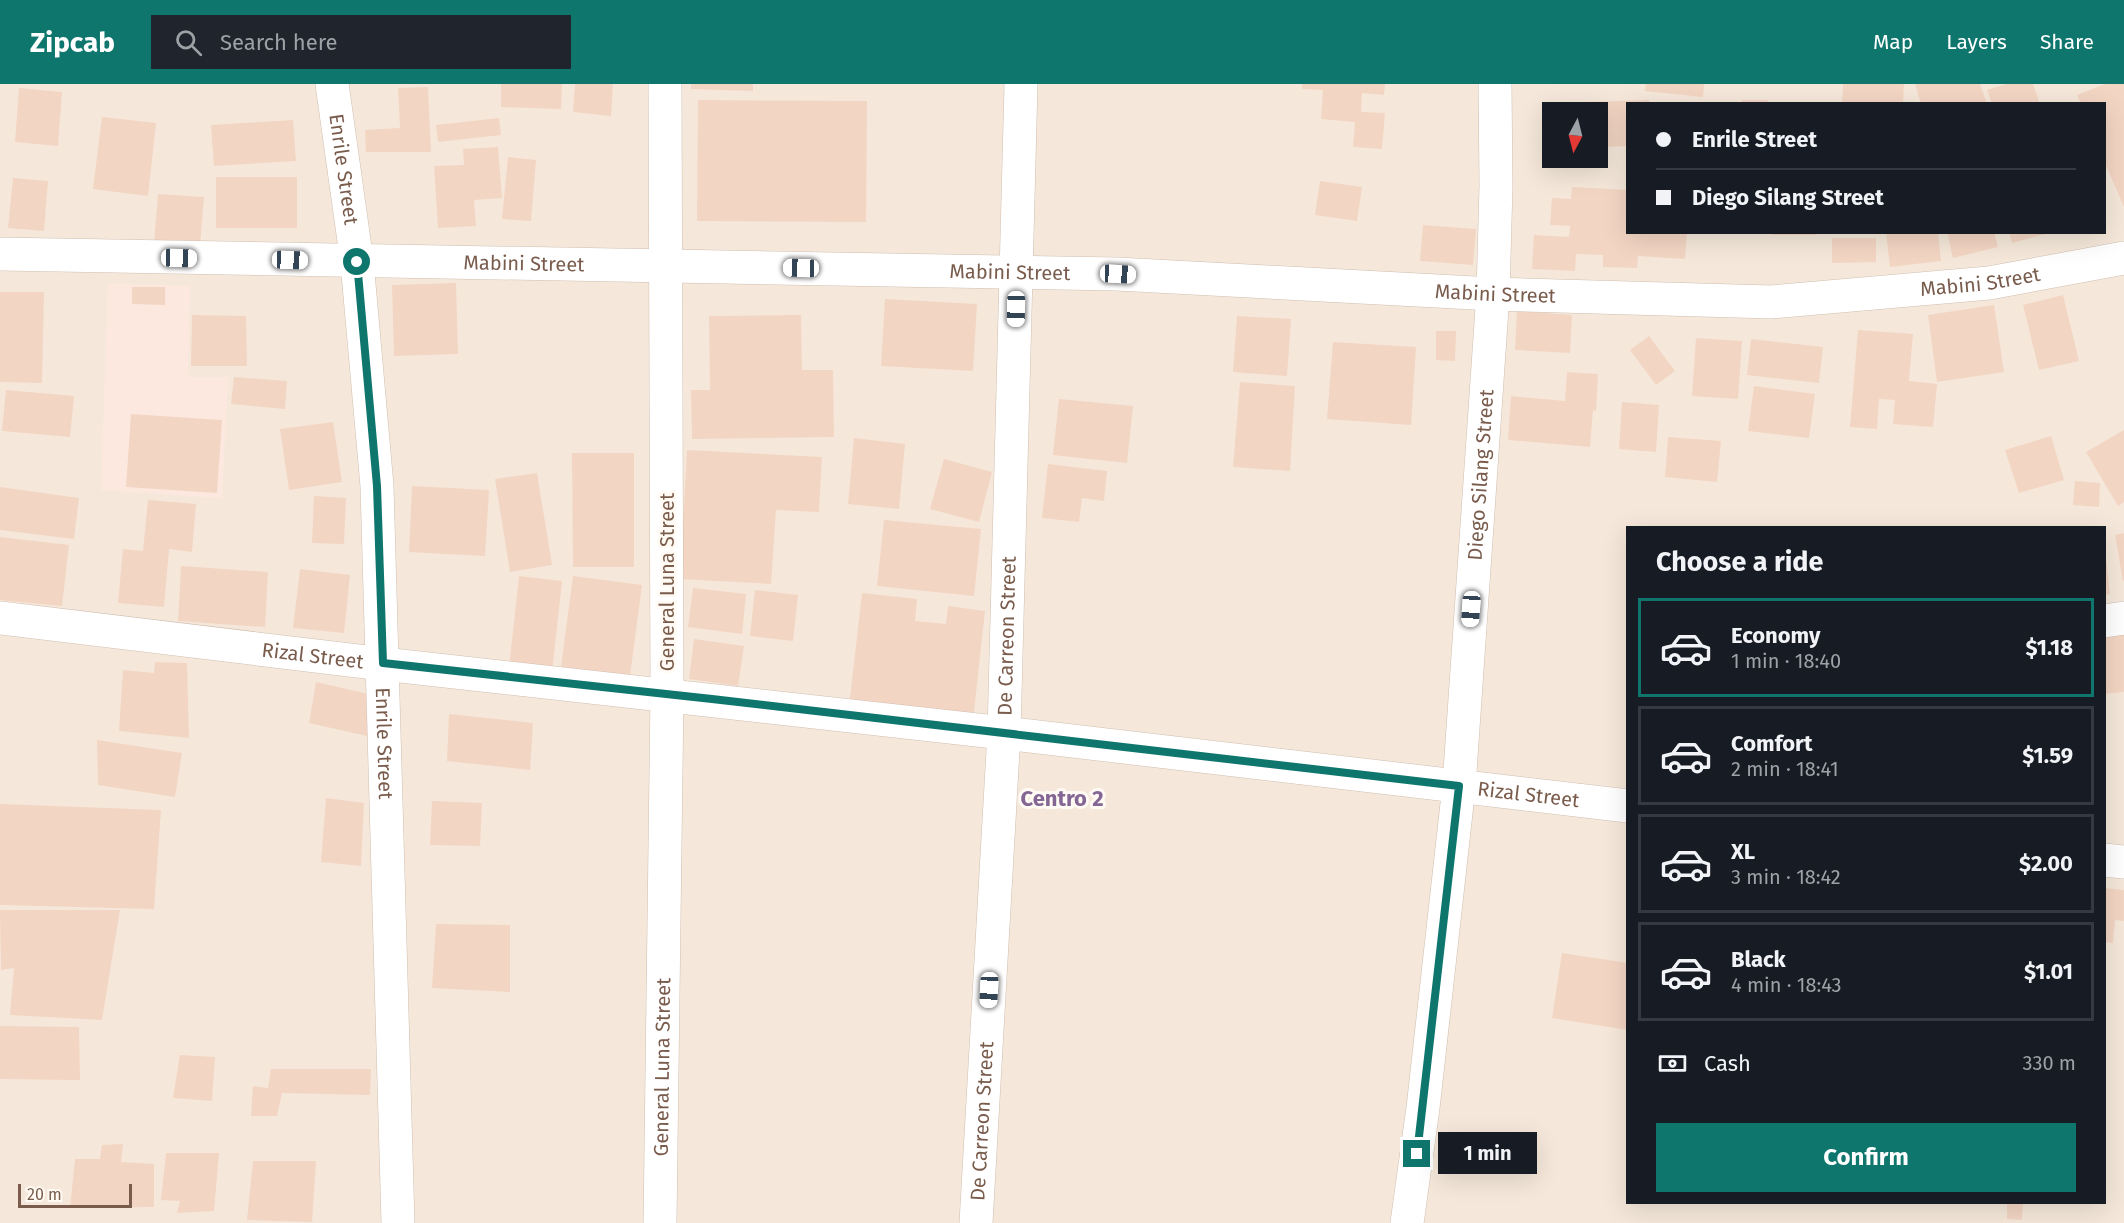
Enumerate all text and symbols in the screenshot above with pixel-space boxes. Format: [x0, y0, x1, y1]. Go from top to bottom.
search box [151, 15, 571, 69]
text: Zipcab [30, 26, 115, 59]
icon: search [172, 26, 205, 59]
text: Search here [220, 29, 338, 56]
text: Map [1873, 29, 1913, 55]
text: Layers [1946, 29, 2007, 55]
text: Share [2040, 29, 2094, 55]
north arrow [1542, 102, 1608, 168]
map controls [1542, 102, 1608, 168]
street label: Enrile Street [324, 112, 364, 227]
text: Enrile Street [1692, 126, 1817, 153]
text: Diego Silang Street [1692, 184, 1884, 211]
route start [343, 248, 370, 275]
car [161, 249, 197, 267]
car [272, 250, 308, 270]
street label: Mabini Street [463, 250, 585, 276]
car [783, 259, 819, 277]
street label: Mabini Street [949, 259, 1071, 285]
street label: Mabini Street [1919, 262, 2043, 301]
car [1100, 264, 1136, 284]
street label: Mabini Street [1434, 279, 1557, 308]
car [1007, 291, 1025, 327]
street label: Diego Silang Street [1463, 388, 1498, 561]
street label: General Luna Street [655, 492, 679, 671]
text: Choose a ride [1656, 546, 1823, 578]
street label: De Carreon Street [992, 555, 1021, 716]
car [1461, 590, 1481, 628]
icon: car [1659, 621, 1713, 675]
text: Economy [1731, 622, 1820, 649]
text: $1.18 [2025, 634, 2073, 661]
street label: Rizal Street [260, 638, 366, 674]
text: 1 min · 18:40 [1731, 649, 1841, 673]
street label: Enrile Street [371, 687, 398, 800]
icon: car [1659, 729, 1713, 783]
text: Comfort [1731, 730, 1812, 757]
text: $1.59 [2022, 742, 2073, 769]
text: 2 min · 18:41 [1731, 757, 1839, 781]
street label: Rizal Street [1476, 776, 1581, 812]
district label: Centro 2 [1020, 785, 1104, 812]
icon: car [1659, 837, 1713, 891]
text: XL [1731, 838, 1755, 865]
text: $2.00 [2019, 850, 2073, 877]
text: 3 min · 18:42 [1731, 865, 1841, 889]
icon: car [1659, 945, 1713, 999]
text: Black [1731, 946, 1786, 973]
text: $1.01 [2024, 958, 2073, 985]
car [979, 972, 999, 1008]
text: 4 min · 18:43 [1731, 973, 1842, 997]
street label: General Luna Street [649, 977, 675, 1156]
street label: De Carreon Street [965, 1040, 998, 1202]
icon: cash [1656, 1047, 1689, 1080]
text: Cash [1704, 1050, 1751, 1077]
text: 330 m [2022, 1051, 2076, 1075]
button: Confirm [1656, 1123, 2076, 1192]
callout: 1 min [1438, 1133, 1537, 1175]
route end [1403, 1140, 1430, 1167]
text: 1 min [1463, 1141, 1512, 1165]
scale bar [18, 1181, 132, 1208]
text: 20 m [27, 1185, 62, 1204]

